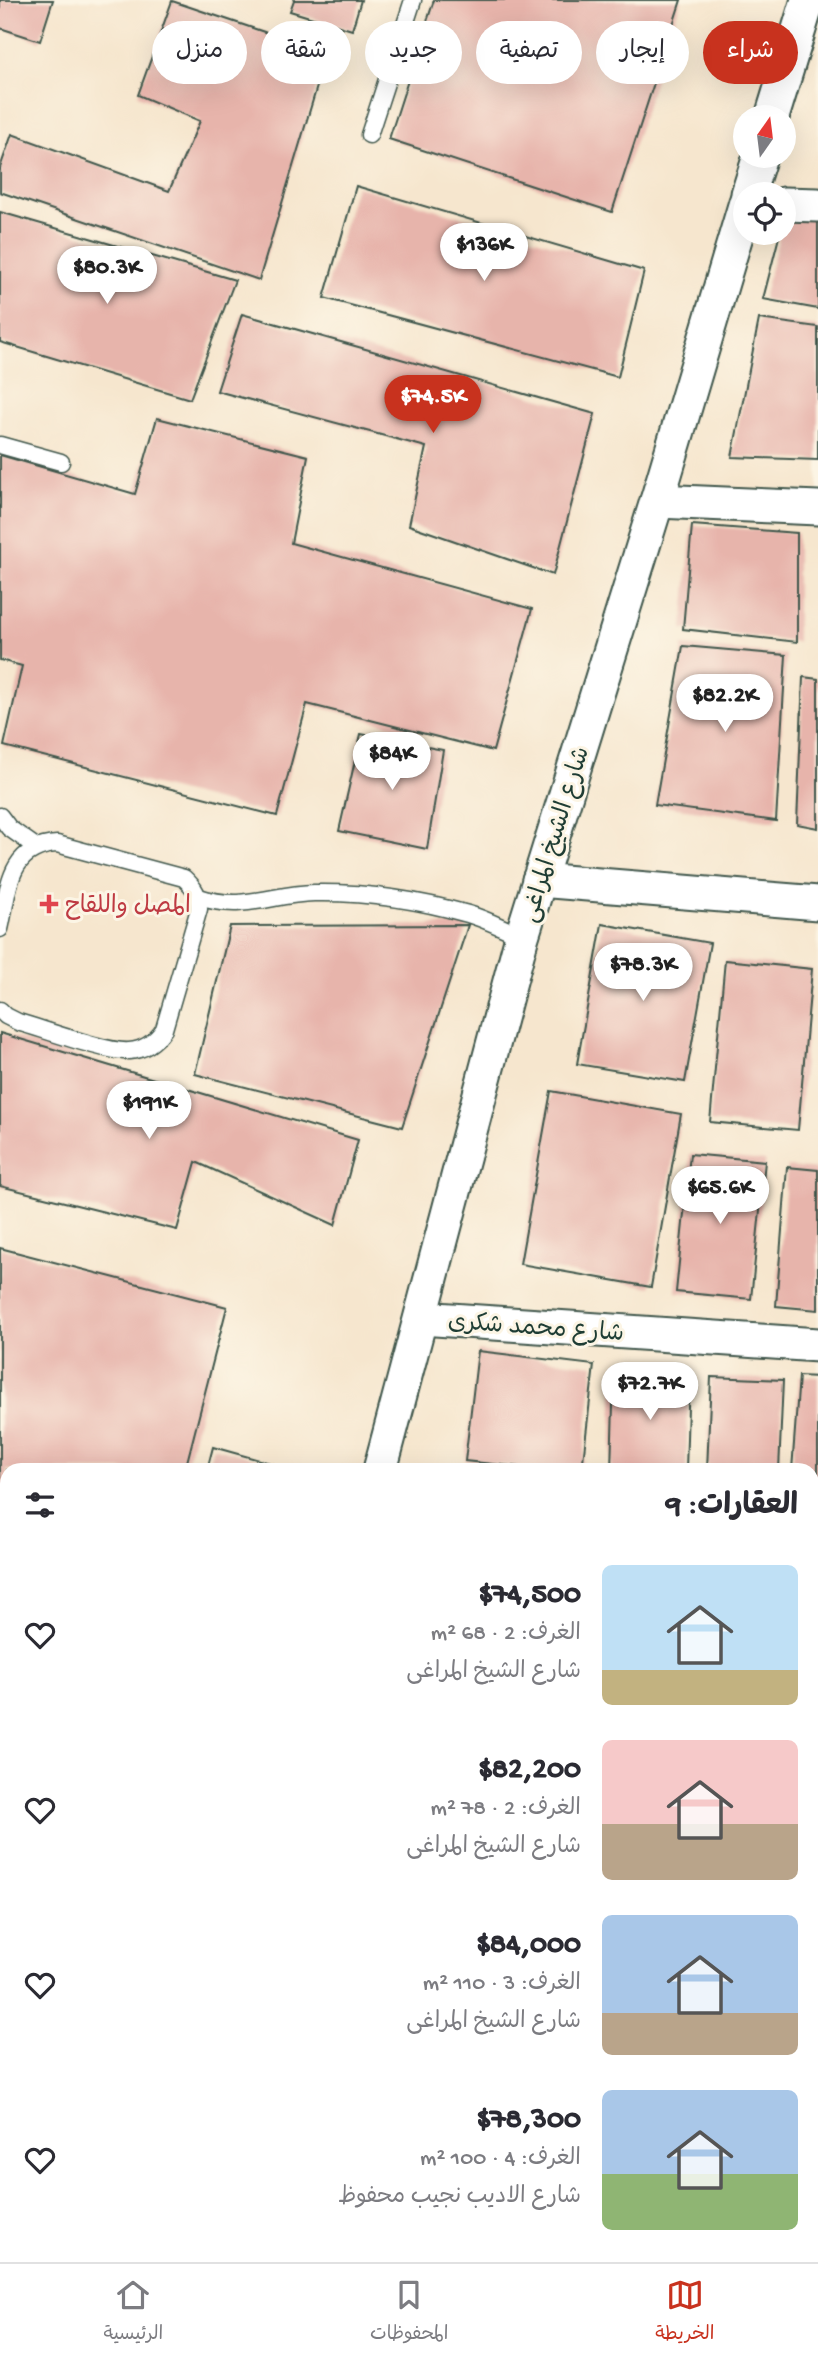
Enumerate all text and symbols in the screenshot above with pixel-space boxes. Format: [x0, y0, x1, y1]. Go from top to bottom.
chip: منزل [152, 21, 247, 84]
chip: شقة [261, 21, 351, 84]
chip: جديد [365, 21, 462, 84]
chip: تصفية [476, 21, 582, 84]
chip: إيجار [596, 21, 689, 84]
chip: شراء [703, 21, 798, 84]
north arrow [733, 105, 796, 168]
map controls [733, 105, 796, 245]
button: locate [733, 182, 796, 245]
pin: $136K [435, 224, 533, 283]
text: $136K [456, 232, 512, 259]
pin: $80.3K [50, 246, 164, 306]
text: $80.3K [73, 255, 141, 282]
pin: $74.5K [376, 376, 490, 435]
text: $74.5K [400, 384, 466, 411]
pin: $82.2K [668, 674, 782, 734]
text: $82.2K [692, 683, 758, 710]
pin: $84K [351, 732, 433, 792]
text: $84K [369, 741, 415, 768]
street label: شارع الشيخ المراغى [517, 744, 598, 926]
place label: المصل واللقاح [65, 893, 191, 922]
marker: المصل واللقاح [39, 894, 59, 914]
pin: $78.3K [586, 944, 700, 1003]
text: $78.3K [610, 952, 676, 979]
pin: $191K [100, 1082, 198, 1141]
text: $191K [122, 1090, 176, 1117]
pin: $65.6K [663, 1166, 777, 1226]
text: $65.6K [687, 1175, 753, 1202]
street label: شارع محمد شكرى [447, 1309, 625, 1350]
pin: $72.7K [593, 1362, 707, 1422]
text: $72.7K [617, 1371, 683, 1398]
icon: filters [21, 1486, 59, 1524]
text: العقارات: 9 [666, 1490, 798, 1525]
text: $74,500 [478, 1579, 581, 1614]
icon: home [658, 1593, 742, 1677]
icon: heart [21, 1616, 59, 1654]
text: الغرف: 2 · 68 m² [431, 1621, 581, 1648]
text: شارع الشيخ المراغى [406, 1659, 581, 1686]
text: $82,200 [478, 1754, 581, 1789]
icon: home [658, 1768, 742, 1852]
icon: heart [21, 1791, 59, 1829]
text: الغرف: 2 · 78 m² [430, 1796, 581, 1823]
text: شارع الشيخ المراغى [406, 1834, 581, 1861]
text: $84,000 [476, 1929, 581, 1964]
icon: home [658, 1943, 742, 2027]
icon: heart [21, 1966, 59, 2004]
text: الغرف: 3 · 110 m² [423, 1971, 581, 1998]
text: شارع الشيخ المراغى [406, 2009, 581, 2036]
text: $78,300 [476, 2104, 581, 2139]
icon: home [658, 2118, 742, 2202]
icon: heart [21, 2141, 59, 2179]
text: الغرف: 4 · 100 m² [420, 2146, 581, 2173]
text: شارع الاديب نجيب محفوظ [338, 2184, 581, 2211]
tab: الرئيسية [103, 2276, 163, 2349]
tab: المحفوظات [370, 2276, 448, 2349]
tab: الخريطة [655, 2276, 715, 2349]

